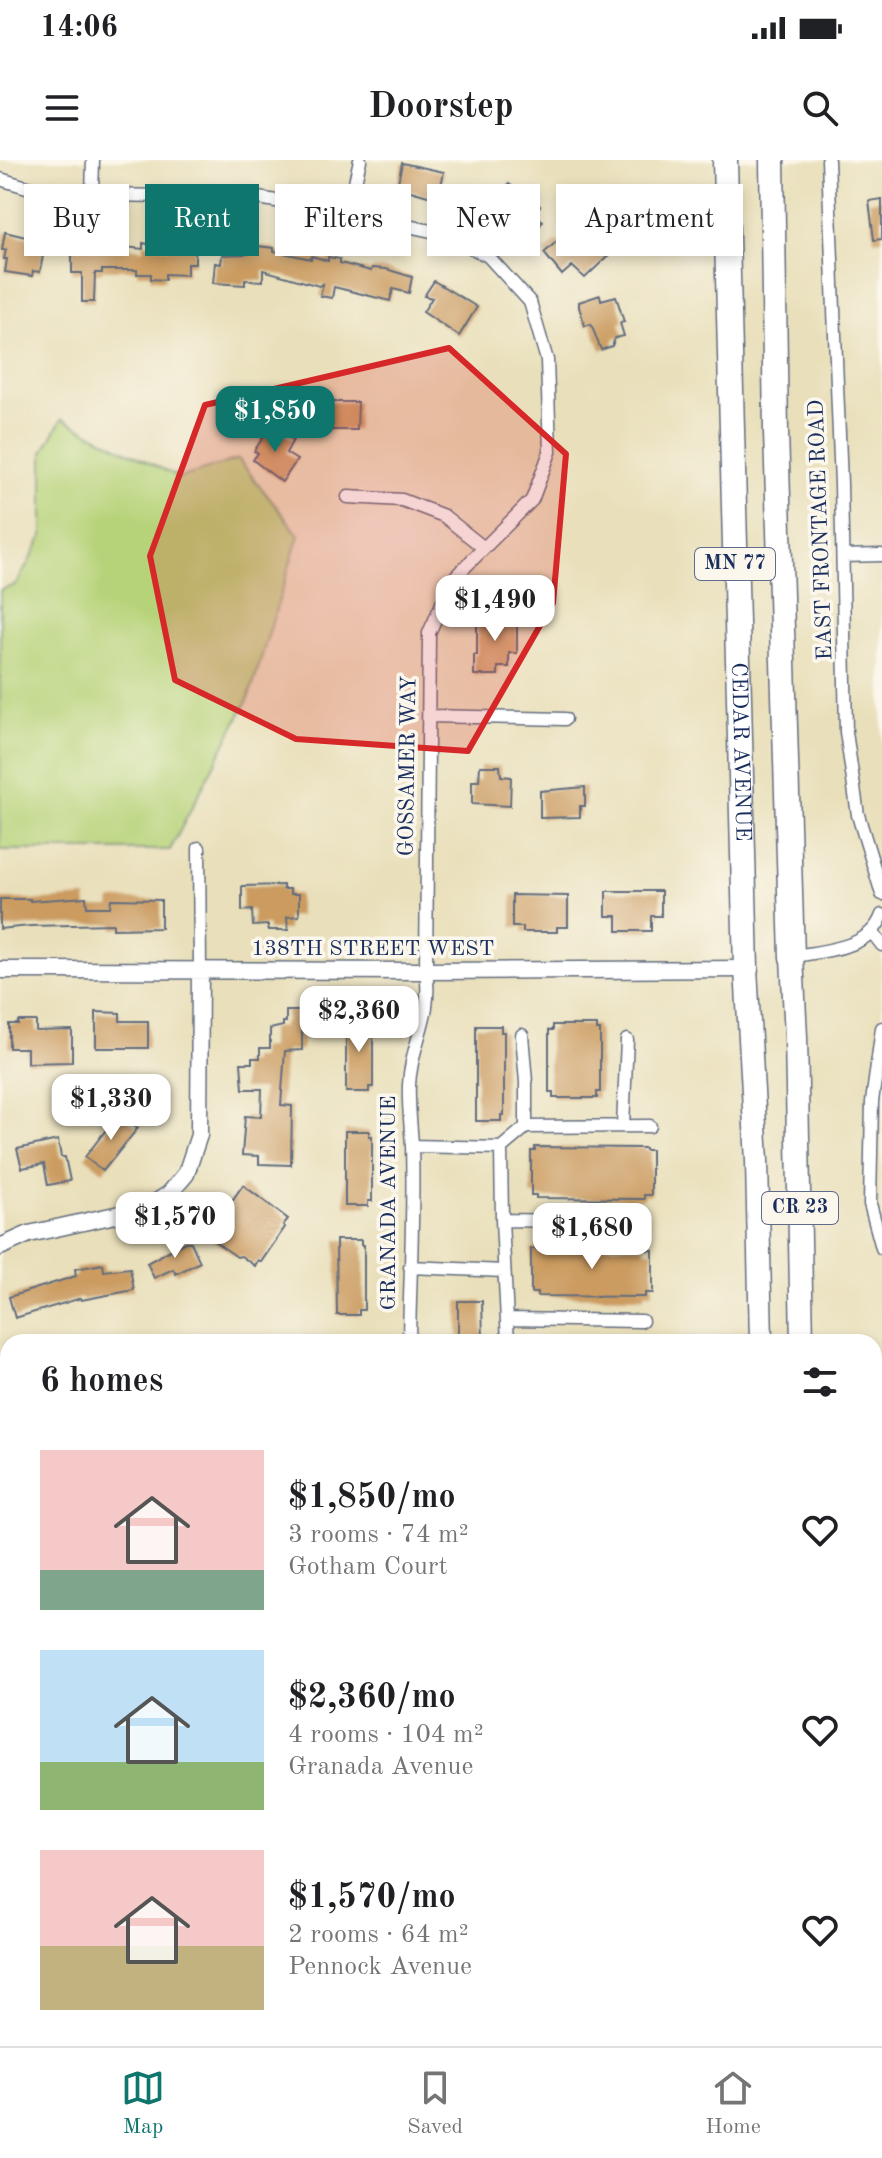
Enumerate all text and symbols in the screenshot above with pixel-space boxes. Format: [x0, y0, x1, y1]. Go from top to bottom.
text: 14:06 [40, 13, 118, 43]
icon: menu [40, 86, 84, 130]
icon: search [798, 86, 842, 130]
text: Doorstep [368, 90, 514, 126]
chip: Buy [24, 184, 129, 256]
chip: Rent [145, 184, 259, 256]
chip: Filters [275, 184, 411, 256]
chip: New [427, 184, 540, 256]
chip: Apartment [556, 184, 743, 256]
pin: $1,850 [210, 386, 340, 454]
text: $1,850 [234, 399, 316, 425]
street label: EAST FRONTAGE ROAD [805, 399, 837, 661]
road number: MN 77 [695, 548, 775, 580]
pin: $1,490 [430, 575, 560, 643]
text: $1,490 [454, 588, 536, 614]
street label: CEDAR AVENUE [727, 662, 754, 842]
street label: GOSSAMER WAY [395, 675, 421, 857]
street label: 138TH STREET WEST [252, 938, 494, 960]
pin: $2,360 [294, 986, 424, 1054]
text: $2,360 [318, 999, 400, 1025]
pin: $1,330 [46, 1074, 176, 1142]
text: $1,330 [70, 1087, 152, 1113]
street label: GRANADA AVENUE [378, 1096, 400, 1310]
pin: $1,570 [110, 1192, 240, 1260]
road number: CR 23 [762, 1192, 838, 1224]
pin: $1,680 [527, 1203, 657, 1271]
text: $1,570 [134, 1205, 216, 1231]
text: $1,680 [551, 1216, 633, 1242]
icon: filters [798, 1360, 842, 1404]
text: 6 homes [40, 1365, 163, 1399]
text: $1,850/mo [288, 1481, 456, 1515]
icon: home [104, 1482, 200, 1578]
icon: heart [798, 1508, 842, 1552]
text: 3 rooms · 74 m² [288, 1522, 469, 1548]
text: Gotham Court [288, 1554, 448, 1580]
text: $2,360/mo [288, 1681, 456, 1715]
icon: home [104, 1682, 200, 1778]
icon: heart [798, 1708, 842, 1752]
text: 4 rooms · 104 m² [288, 1722, 484, 1748]
text: Granada Avenue [288, 1754, 473, 1780]
text: $1,570/mo [288, 1881, 456, 1915]
icon: home [104, 1882, 200, 1978]
icon: heart [798, 1908, 842, 1952]
text: 2 rooms · 64 m² [288, 1922, 469, 1948]
text: Pennock Avenue [288, 1954, 472, 1980]
tab: Map [121, 2066, 165, 2141]
tab: Saved [407, 2066, 463, 2141]
tab: Home [705, 2066, 761, 2141]

